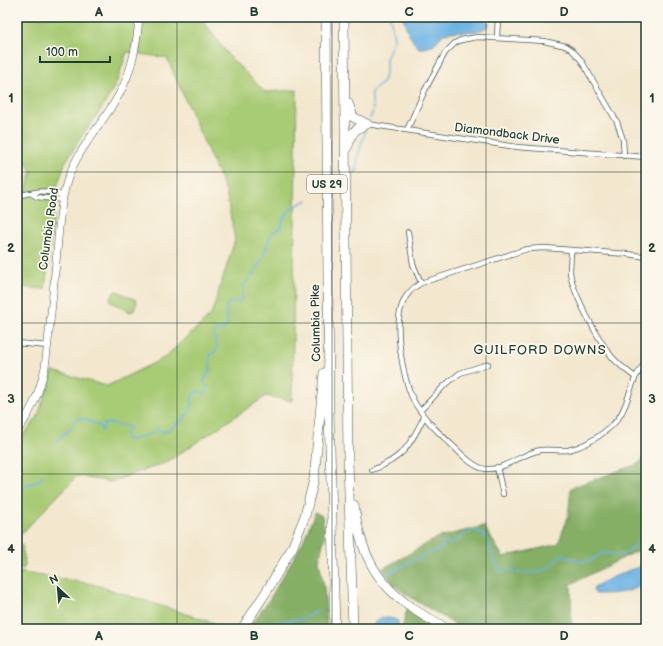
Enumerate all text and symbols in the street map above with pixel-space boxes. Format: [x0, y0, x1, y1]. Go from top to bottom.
text: A [94, 4, 103, 20]
text: B [249, 4, 259, 20]
text: C [404, 4, 414, 20]
text: D [559, 4, 569, 20]
scale bar [40, 38, 110, 64]
text: 100 m [46, 45, 78, 60]
text: 1 [8, 90, 14, 106]
text: 1 [649, 90, 655, 106]
street label: Diamondback Drive [453, 120, 561, 148]
road number: US 29 [307, 175, 347, 193]
street label: Columbia Road [36, 187, 62, 271]
text: 2 [7, 240, 15, 256]
text: 2 [648, 240, 656, 256]
street label: Columbia Pike [308, 284, 324, 362]
district label: GUILFORD DOWNS [473, 342, 607, 358]
text: 3 [7, 391, 15, 407]
text: 3 [648, 391, 656, 407]
text: 4 [7, 541, 15, 557]
text: 4 [648, 541, 656, 557]
north arrow [38, 568, 78, 608]
text: N [47, 572, 60, 587]
text: A [94, 628, 103, 644]
text: B [249, 628, 259, 644]
text: C [404, 628, 414, 644]
text: D [559, 628, 569, 644]

